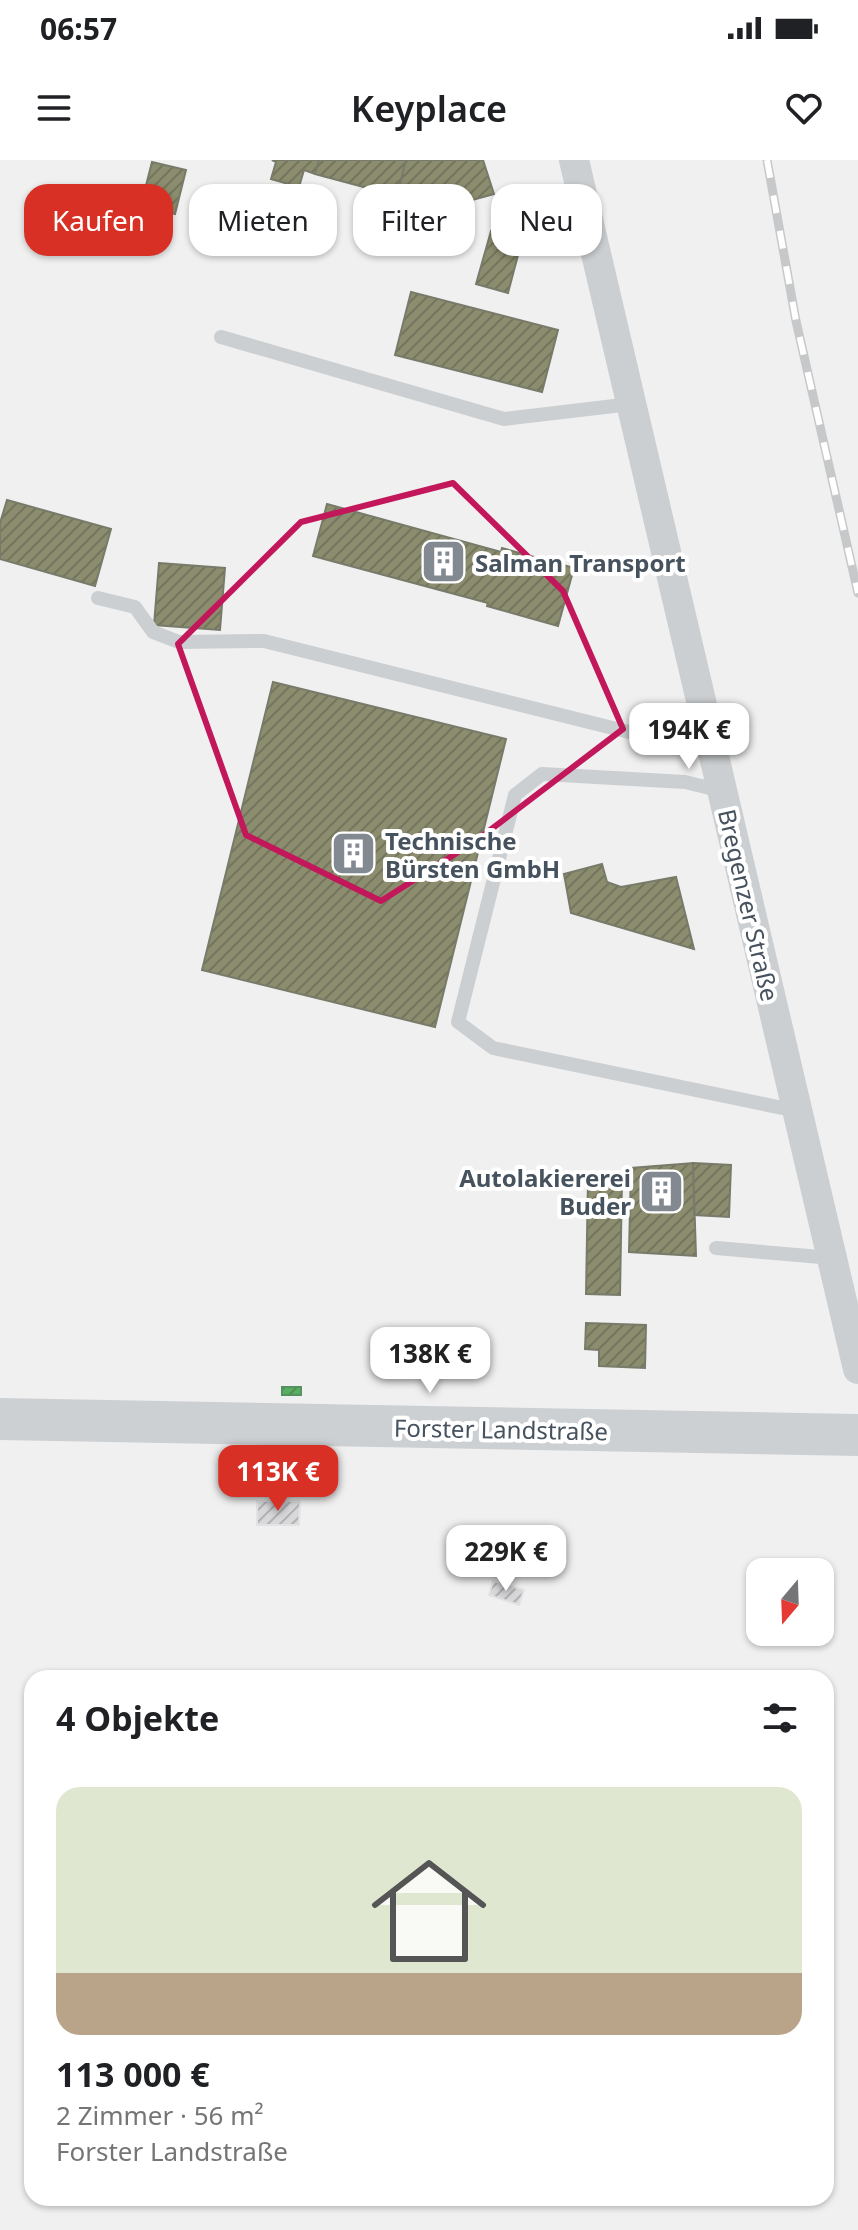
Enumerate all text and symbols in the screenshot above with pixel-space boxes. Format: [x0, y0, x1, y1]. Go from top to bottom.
text: 06:57 [40, 8, 117, 49]
text: Keyplace [351, 84, 507, 133]
icon: menu [32, 86, 76, 130]
icon: heart [782, 86, 826, 130]
chip: Kaufen [24, 184, 173, 256]
chip: Mieten [189, 184, 337, 256]
chip: Filter [353, 184, 475, 256]
chip: Neu [491, 184, 602, 256]
building icon: Salman Transport [420, 538, 468, 586]
place label: Salman Transport [475, 546, 686, 579]
pin: 194K € [624, 703, 754, 771]
text: 194K € [647, 711, 731, 747]
street label: Bregenzer Straße [711, 806, 787, 1004]
place label: Technische Bürsten GmbH [385, 824, 560, 885]
building icon: Technische Bürsten GmbH [330, 830, 378, 878]
place label: Autolakiererei Buder [459, 1161, 631, 1222]
building icon: Autolakiererei Buder [638, 1167, 686, 1215]
pin: 138K € [365, 1327, 495, 1395]
text: 138K € [388, 1335, 472, 1371]
street label: Forster Landstraße [394, 1411, 608, 1447]
pin: 113K € [213, 1445, 343, 1513]
text: 113K € [236, 1453, 320, 1489]
pin: 229K € [441, 1525, 571, 1593]
text: 229K € [464, 1533, 548, 1569]
north arrow [746, 1558, 834, 1646]
map controls [746, 1558, 834, 1646]
text: 4 Objekte [56, 1695, 219, 1741]
icon: filters [758, 1696, 802, 1740]
icon: home [357, 1839, 501, 1983]
text: 113 000 € [56, 2051, 210, 2097]
text: 2 Zimmer · 56 m² [56, 2097, 264, 2133]
text: Forster Landstraße [56, 2133, 288, 2169]

